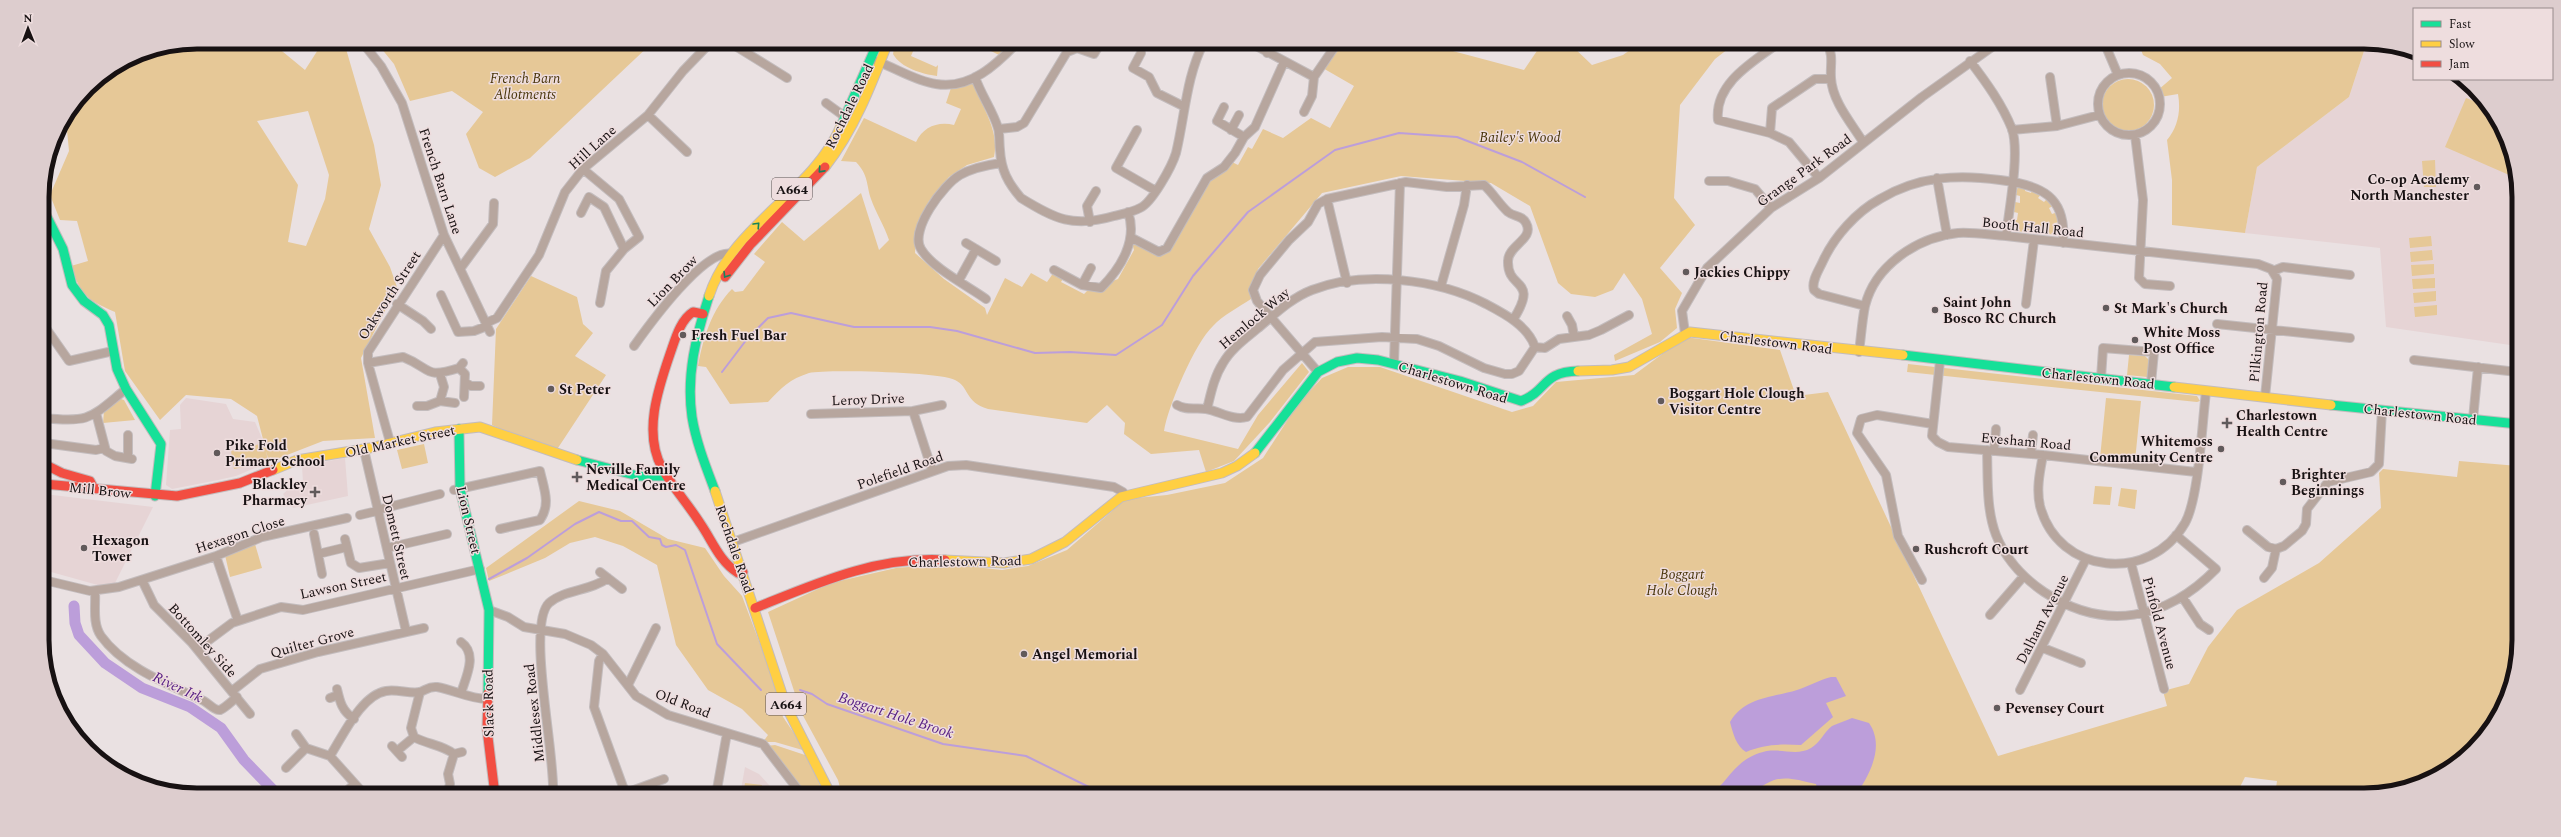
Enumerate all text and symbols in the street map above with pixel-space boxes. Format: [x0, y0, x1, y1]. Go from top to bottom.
north arrow [8, 8, 48, 48]
legend [2413, 8, 2553, 80]
text: N [23, 10, 32, 27]
text: Fast [2449, 15, 2471, 34]
text: Slow [2449, 35, 2475, 54]
text: Jam [2449, 55, 2470, 74]
street label: Rochdale Road [820, 60, 879, 152]
park label: French Barn Allotments [490, 68, 561, 105]
street label: Hill Lane [564, 120, 621, 175]
street label: French Barn Lane [413, 125, 468, 237]
park label: Bailey's Wood [1479, 127, 1561, 148]
street label: Grange Park Road [1752, 129, 1856, 212]
one-way arrow [819, 165, 826, 173]
place label: Co-op Academy North Manchester [2350, 169, 2470, 206]
road number: A664 [772, 178, 812, 200]
marker: Co-op Academy North Manchester [2472, 182, 2482, 192]
street label: Booth Hall Road [1981, 212, 2085, 243]
one-way arrow [752, 222, 760, 230]
street label: Oakworth Street [353, 246, 426, 344]
street label: Lion Brow [642, 250, 703, 312]
place label: Jackies Chippy [1694, 262, 1791, 283]
marker: Jackies Chippy [1681, 267, 1691, 277]
one-way arrow [723, 271, 731, 278]
street label: Pilkington Road [2244, 281, 2273, 383]
street label: Hemlock Way [1214, 282, 1295, 354]
place label: Saint John Bosco RC Church [1943, 292, 2057, 329]
place label: St Mark's Church [2114, 298, 2228, 319]
marker: St Mark's Church [2101, 303, 2111, 313]
marker: Saint John Bosco RC Church [1930, 305, 1940, 315]
place label: White Moss Post Office [2143, 322, 2220, 359]
place label: Fresh Fuel Bar [691, 325, 786, 346]
street label: Charlestown Road [1718, 325, 1834, 360]
marker: Fresh Fuel Bar [678, 330, 688, 340]
marker: White Moss Post Office [2130, 335, 2140, 345]
street label: Charlestown Road [1395, 356, 1510, 409]
street label: Charlestown Road [2040, 362, 2156, 395]
place label: St Peter [559, 379, 611, 400]
place label: Boggart Hole Clough Visitor Centre [1669, 383, 1805, 420]
marker: St Peter [546, 384, 556, 394]
street label: Leroy Drive [831, 388, 905, 411]
marker: Boggart Hole Clough Visitor Centre [1656, 396, 1666, 406]
street label: Charlestown Road [2362, 398, 2478, 431]
place label: Charlestown Health Centre [2236, 405, 2328, 442]
marker: Charlestown Health Centre [2221, 417, 2233, 429]
street label: Old Market Street [343, 420, 457, 463]
street label: Evesham Road [1980, 427, 2072, 456]
place label: Whitemoss Community Centre [2089, 431, 2213, 468]
place label: Pike Fold Primary School [225, 435, 325, 472]
marker: Whitemoss Community Centre [2216, 444, 2226, 454]
street label: Polefield Road [854, 446, 946, 495]
marker: Pike Fold Primary School [212, 448, 222, 458]
place label: Neville Family Medical Centre [586, 459, 686, 496]
place label: Brighter Beginnings [2291, 464, 2365, 501]
marker: Neville Family Medical Centre [571, 471, 583, 483]
place label: Blackley Pharmacy [242, 474, 308, 511]
street label: Mill Brow [68, 477, 133, 504]
marker: Brighter Beginnings [2278, 477, 2288, 487]
street label: Lion Street [451, 484, 487, 556]
marker: Blackley Pharmacy [310, 487, 320, 497]
street label: Domett Street [376, 492, 417, 582]
street label: Rochdale Road [710, 502, 760, 596]
street label: Hexagon Close [193, 510, 288, 559]
place label: Hexagon Tower [92, 530, 149, 567]
place label: Rushcroft Court [1924, 539, 2029, 560]
marker: Hexagon Tower [79, 543, 89, 553]
marker: Rushcroft Court [1911, 544, 1921, 554]
street label: Charlestown Road [908, 550, 1022, 573]
park label: Boggart Hole Clough [1646, 564, 1718, 601]
street label: Lawson Street [298, 566, 388, 605]
street label: Dalham Avenue [2011, 570, 2074, 668]
street label: Pinfold Avenue [2137, 574, 2182, 672]
street label: Bottomley Side [163, 598, 242, 682]
street label: Quilter Grove [268, 621, 357, 664]
place label: Angel Memorial [1032, 644, 1138, 665]
marker: Angel Memorial [1019, 649, 1029, 659]
street label: Middlesex Road [519, 662, 550, 763]
water label: River Irk [149, 666, 207, 709]
street label: Slack Road [477, 669, 500, 737]
street label: Old Road [652, 683, 714, 724]
water label: Boggart Hole Brook [835, 686, 957, 745]
road number: A664 [766, 693, 806, 715]
place label: Pevensey Court [2005, 698, 2105, 719]
marker: Pevensey Court [1992, 703, 2002, 713]

